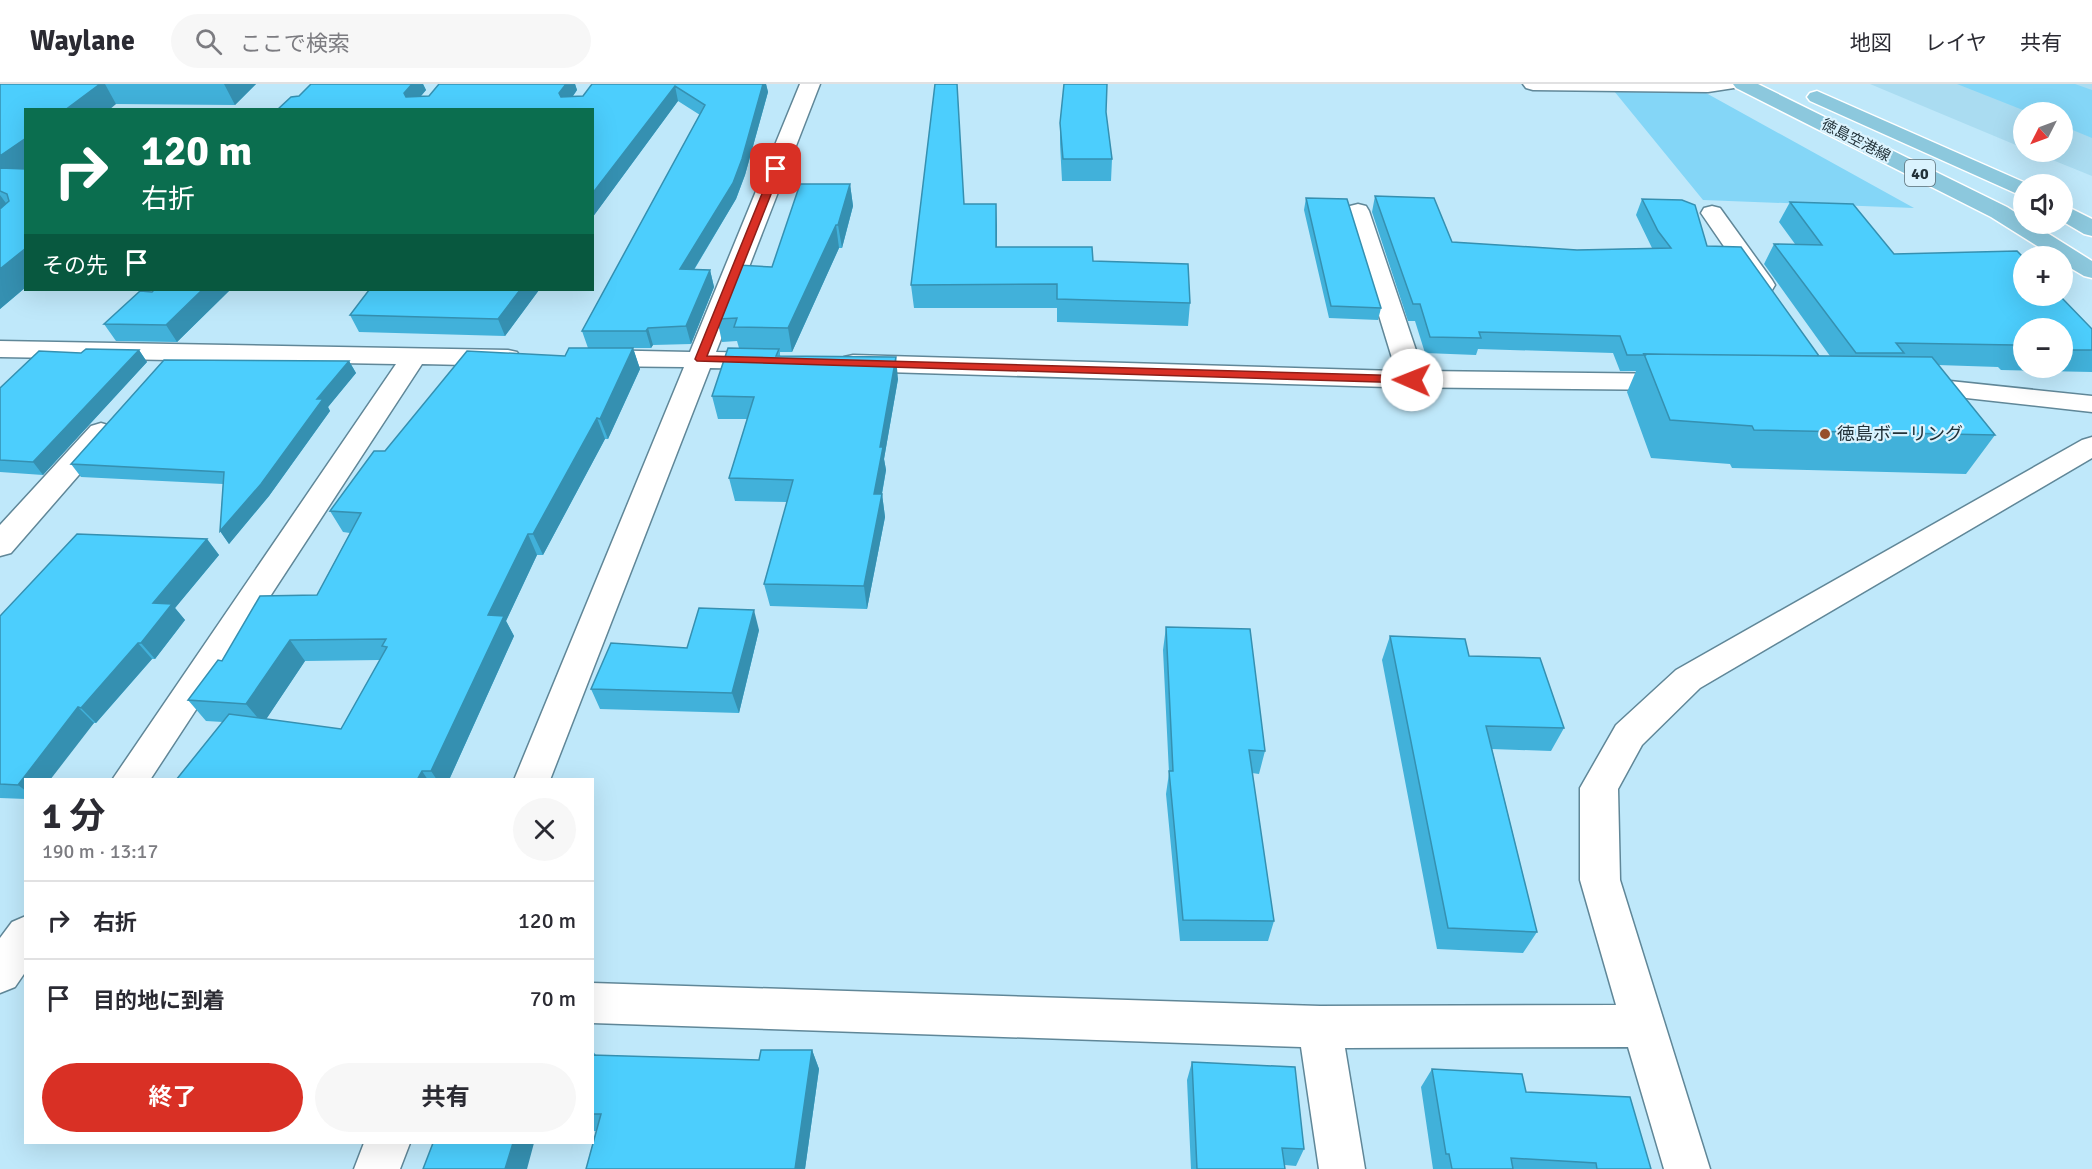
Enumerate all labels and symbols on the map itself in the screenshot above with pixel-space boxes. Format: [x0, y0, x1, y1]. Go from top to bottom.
north arrow [2013, 102, 2073, 162]
street label: 徳島空港線 [1818, 115, 1894, 165]
pin [750, 143, 801, 194]
road number: 40 [1905, 160, 1935, 186]
position arrow [1380, 348, 1444, 412]
place label: 徳島ボーリング [1837, 423, 1963, 445]
marker: 徳島ボーリング [1818, 427, 1832, 441]

